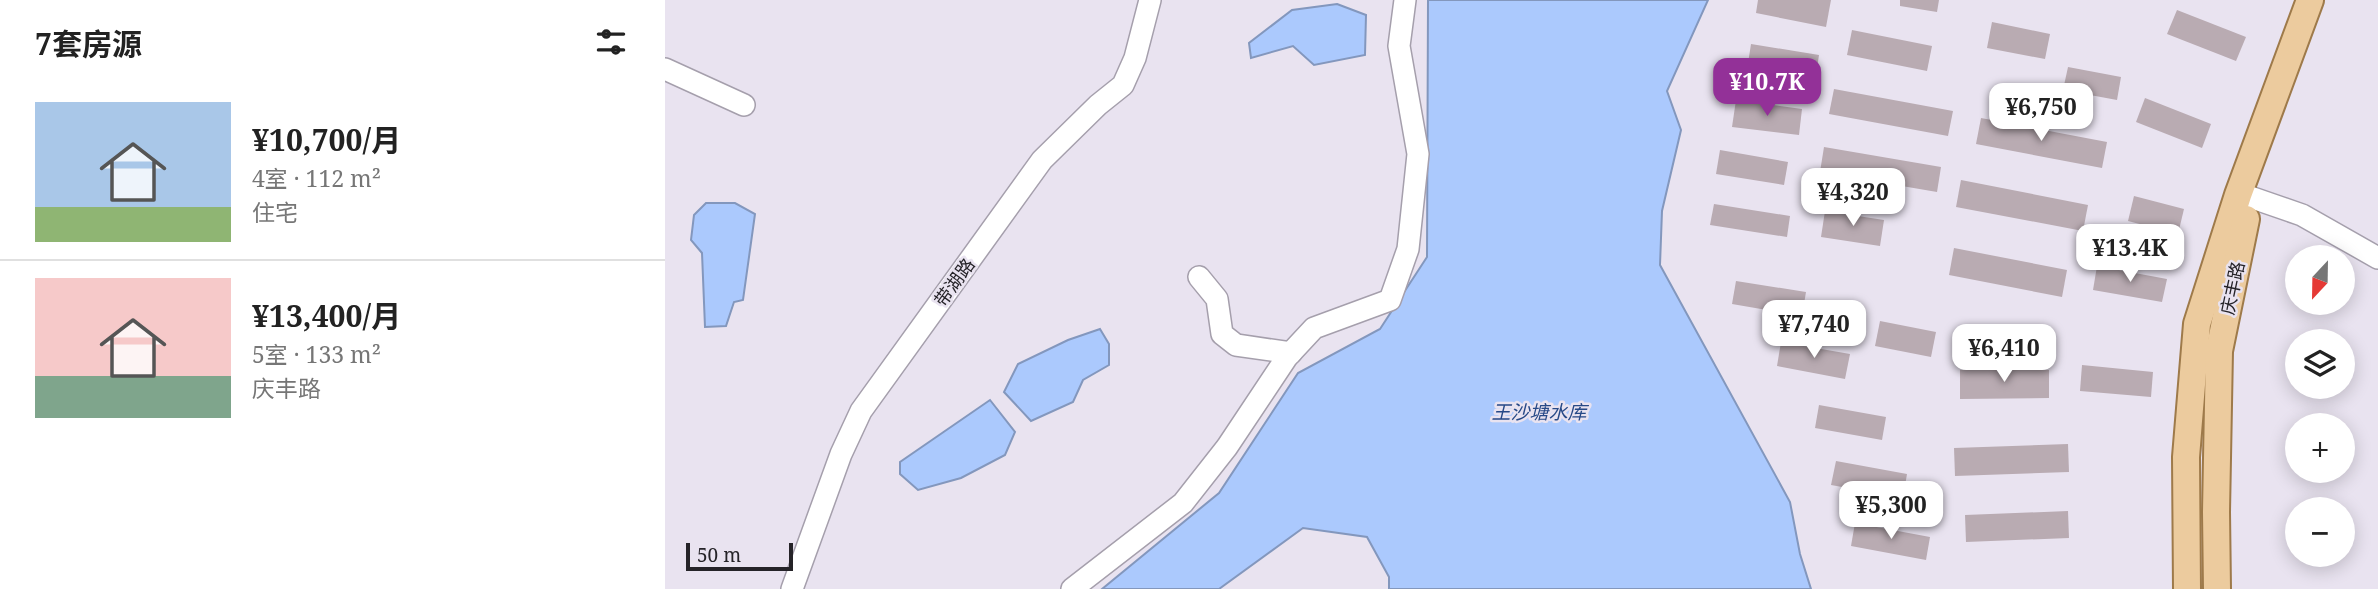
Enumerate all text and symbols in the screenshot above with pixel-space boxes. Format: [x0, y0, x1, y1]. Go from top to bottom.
text: 7套房源 [35, 23, 142, 64]
icon: filters [592, 23, 630, 61]
pin: ¥10.7K [1710, 58, 1824, 118]
text: ¥10.7K [1729, 65, 1805, 97]
pin: ¥6,750 [1984, 83, 2098, 143]
text: ¥6,750 [2005, 90, 2077, 122]
text: ¥10,700/月 [252, 119, 401, 160]
icon: home [91, 130, 175, 214]
text: 4室 · 112 m² [252, 162, 381, 194]
pin: ¥4,320 [1796, 168, 1910, 228]
text: ¥4,320 [1817, 175, 1889, 207]
text: 住宅 [252, 196, 298, 228]
pin: ¥13.4K [2073, 224, 2187, 284]
text: ¥13.4K [2092, 231, 2168, 263]
north arrow [2285, 245, 2355, 315]
map controls [2285, 245, 2355, 567]
street label: 带湖路 [928, 253, 980, 311]
street label: 庆丰路 [2215, 259, 2249, 317]
text: ¥13,400/月 [252, 295, 401, 336]
pin: ¥7,740 [1757, 300, 1871, 360]
icon: home [91, 306, 175, 390]
text: ¥7,740 [1778, 307, 1850, 339]
pin: ¥6,410 [1947, 324, 2061, 384]
button: layers [2285, 329, 2355, 399]
text: ¥6,410 [1968, 331, 2040, 363]
text: 5室 · 133 m² [252, 338, 381, 370]
text: 庆丰路 [252, 372, 321, 404]
water label: 王沙塘水库 [1491, 399, 1589, 425]
button: + [2285, 413, 2355, 483]
pin: ¥5,300 [1834, 482, 1948, 541]
text: ¥5,300 [1855, 488, 1927, 520]
button: − [2285, 497, 2355, 567]
scale bar [686, 540, 793, 572]
text: 50 m [697, 542, 741, 568]

